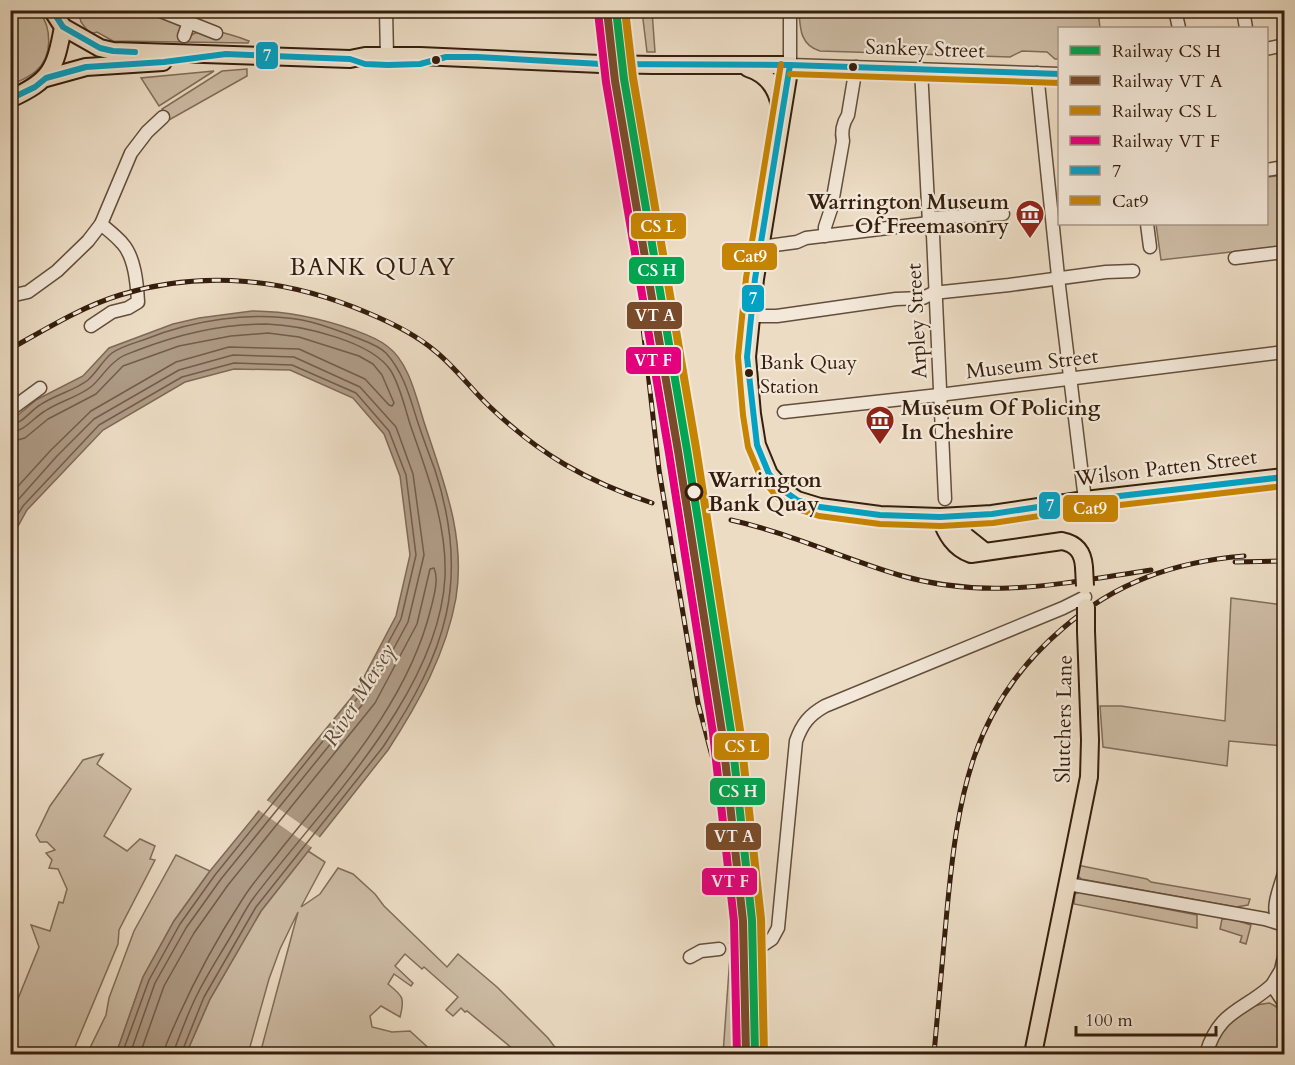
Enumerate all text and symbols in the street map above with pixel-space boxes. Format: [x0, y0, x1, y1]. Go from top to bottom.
legend [1058, 27, 1268, 225]
street label: Sankey Street [865, 32, 986, 66]
text: Railway CS H [1112, 39, 1221, 64]
line badge: 7 [255, 41, 279, 70]
text: 7 [263, 45, 271, 67]
unlabelled marker [430, 54, 442, 66]
unlabelled marker [847, 61, 859, 73]
text: Railway VT A [1112, 69, 1223, 94]
text: Railway CS L [1112, 99, 1217, 124]
text: Railway VT F [1112, 129, 1220, 154]
text: 7 [1112, 159, 1121, 184]
place label: Warrington Museum Of Freemasonry [806, 188, 1010, 241]
text: Cat9 [1112, 189, 1148, 214]
museum icon: Warrington Museum Of Freemasonry [1014, 198, 1046, 240]
line badge: CS L [630, 212, 687, 240]
text: CS L [640, 216, 677, 238]
line badge: Cat9 [721, 242, 778, 271]
text: Cat9 [733, 246, 767, 268]
district label: BANK QUAY [290, 251, 456, 284]
line badge: CS H [628, 256, 685, 285]
text: CS H [637, 260, 677, 282]
street label: Arpley Street [899, 262, 935, 380]
line badge: 7 [741, 284, 765, 313]
text: 7 [749, 288, 757, 310]
line badge: VT A [626, 301, 683, 330]
text: VT A [635, 305, 675, 327]
street label: Museum Street [964, 341, 1100, 387]
line badge: VT F [625, 346, 682, 375]
place label: Bank Quay Station [760, 349, 858, 400]
text: VT F [634, 350, 672, 372]
marker: Bank Quay Station [743, 367, 755, 379]
place label: Museum Of Policing In Cheshire [901, 394, 1101, 447]
museum icon: Museum Of Policing In Cheshire [864, 404, 896, 446]
street label: Wilson Patten Street [1073, 442, 1259, 494]
place label: Warrington Bank Quay [707, 466, 822, 519]
marker: Warrington Bank Quay [685, 483, 703, 501]
line badge: 7 [1038, 491, 1061, 520]
line badge: Cat9 [1062, 494, 1119, 523]
text: 7 [1046, 495, 1054, 517]
text: Cat9 [1073, 498, 1107, 520]
water label: River Mersey [316, 638, 403, 752]
street label: Slutchers Lane [1048, 655, 1080, 783]
line badge: CS L [713, 732, 770, 761]
text: CS L [724, 736, 761, 758]
line badge: CS H [709, 777, 766, 806]
text: CS H [718, 781, 758, 803]
line badge: VT A [705, 822, 762, 851]
text: VT A [714, 826, 754, 848]
line badge: VT F [701, 867, 758, 896]
text: VT F [711, 871, 749, 893]
scale bar [1076, 999, 1216, 1037]
text: 100 m [1085, 1008, 1133, 1033]

